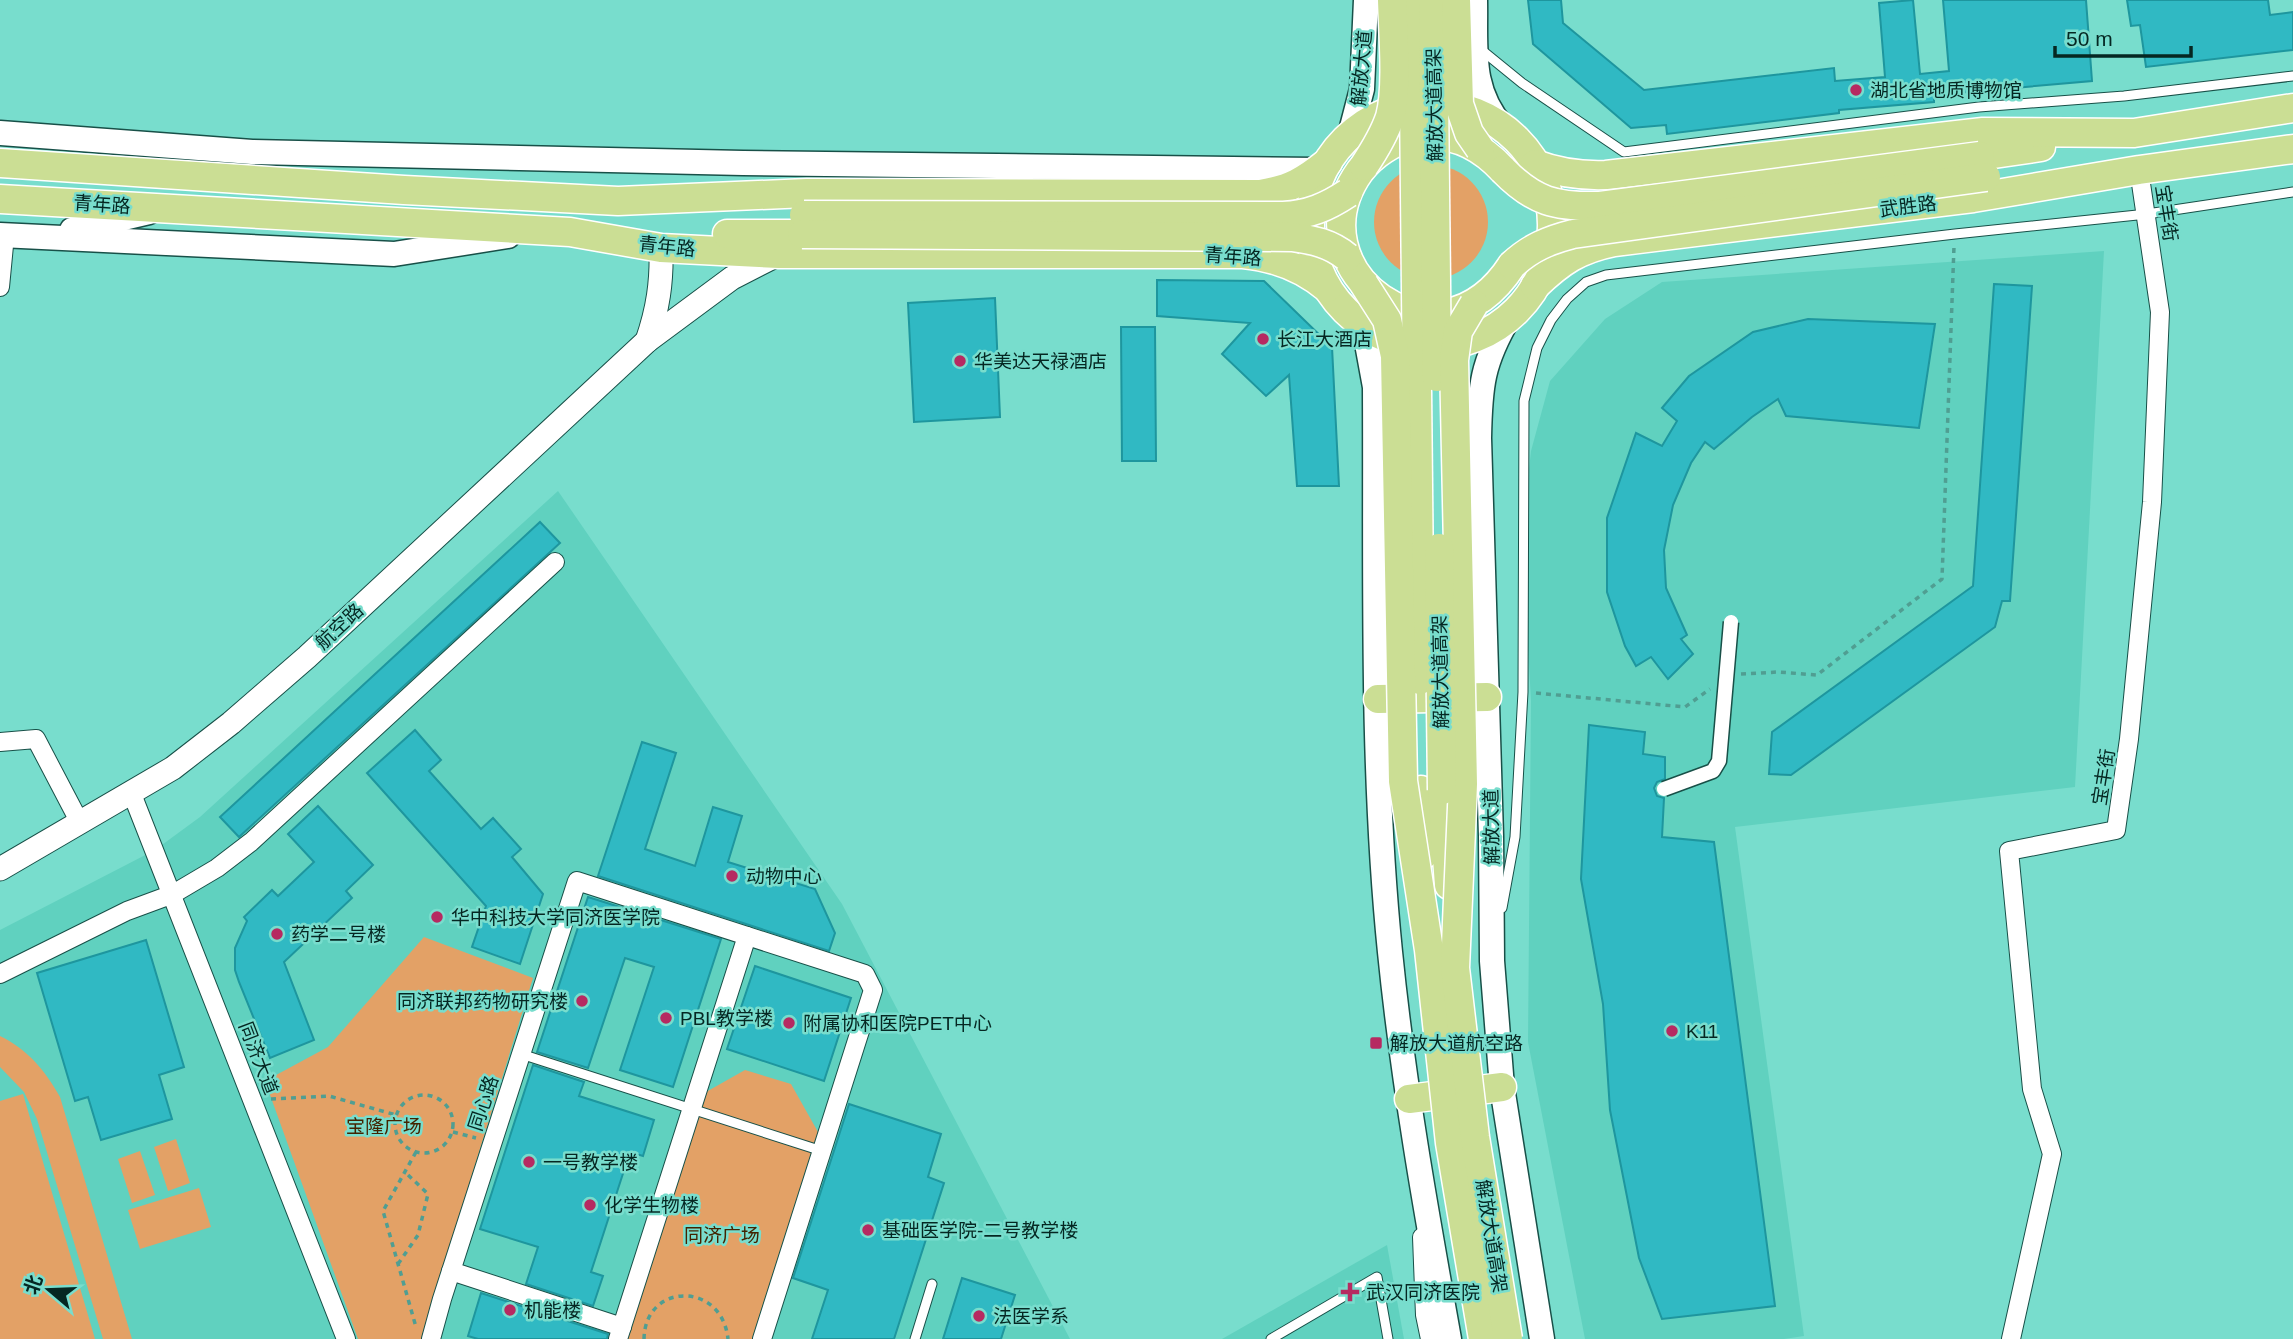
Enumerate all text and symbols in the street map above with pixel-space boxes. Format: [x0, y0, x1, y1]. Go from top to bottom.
scale bar [2055, 14, 2192, 58]
text: 50 m [2066, 27, 2113, 50]
street label: 解放大道 [1348, 29, 1375, 107]
street label: 解放大道高架 [1423, 48, 1446, 162]
place label: 湖北省地质博物馆 [1870, 80, 2022, 101]
marker: 湖北省地质博物馆 [1848, 82, 1864, 98]
street label: 宝丰街 [2152, 183, 2181, 243]
street label: 青年路 [73, 192, 131, 217]
street label: 武胜路 [1878, 193, 1938, 220]
street label: 青年路 [637, 233, 696, 260]
street label: 青年路 [1204, 244, 1262, 269]
place label: 长江大酒店 [1277, 329, 1372, 350]
marker: 长江大酒店 [1255, 331, 1271, 347]
place label: 华美达天禄酒店 [974, 351, 1107, 372]
marker: 华美达天禄酒店 [952, 353, 968, 369]
street label: 航空路 [311, 599, 367, 653]
street label: 解放大道高架 [1429, 615, 1452, 729]
street label: 宝丰街 [2089, 747, 2118, 807]
street label: 解放大道 [1480, 789, 1503, 865]
place label: 动物中心 [746, 866, 822, 887]
marker: 动物中心 [724, 868, 740, 884]
place label: 华中科技大学同济医学院 [451, 907, 660, 928]
marker: 华中科技大学同济医学院 [429, 909, 445, 925]
place label: 药学二号楼 [291, 924, 386, 945]
marker: 药学二号楼 [269, 926, 285, 942]
place label: 同济联邦药物研究楼 [397, 991, 568, 1012]
marker: 同济联邦药物研究楼 [574, 993, 590, 1009]
place label: PBL教学楼 [680, 1008, 773, 1029]
marker: PBL教学楼 [658, 1010, 674, 1026]
place label: 附属协和医院PET中心 [803, 1013, 992, 1034]
marker: 附属协和医院PET中心 [781, 1015, 797, 1031]
street label: 同济大道 [235, 1019, 282, 1097]
place label: K11 [1686, 1021, 1718, 1042]
marker: K11 [1664, 1023, 1680, 1039]
place label: 解放大道航空路 [1390, 1033, 1523, 1054]
marker: 解放大道航空路 [1368, 1035, 1384, 1051]
street label: 同心路 [465, 1073, 502, 1134]
park label: 宝隆广场 [346, 1116, 422, 1137]
place label: 一号教学楼 [543, 1152, 638, 1173]
marker: 一号教学楼 [521, 1154, 537, 1170]
street label: 解放大道高架 [1472, 1178, 1511, 1294]
place label: 化学生物楼 [604, 1195, 699, 1216]
marker: 化学生物楼 [582, 1197, 598, 1213]
place label: 基础医学院-二号教学楼 [882, 1220, 1078, 1241]
marker: 基础医学院-二号教学楼 [860, 1222, 876, 1238]
park label: 同济广场 [684, 1225, 760, 1246]
north arrow [14, 1255, 84, 1325]
text: 北 [20, 1272, 46, 1297]
marker: 武汉同济医院 [1340, 1282, 1360, 1302]
place label: 武汉同济医院 [1366, 1282, 1480, 1303]
place label: 机能楼 [524, 1300, 581, 1321]
marker: 机能楼 [502, 1302, 518, 1318]
place label: 法医学系 [993, 1306, 1069, 1327]
marker: 法医学系 [971, 1308, 987, 1324]

